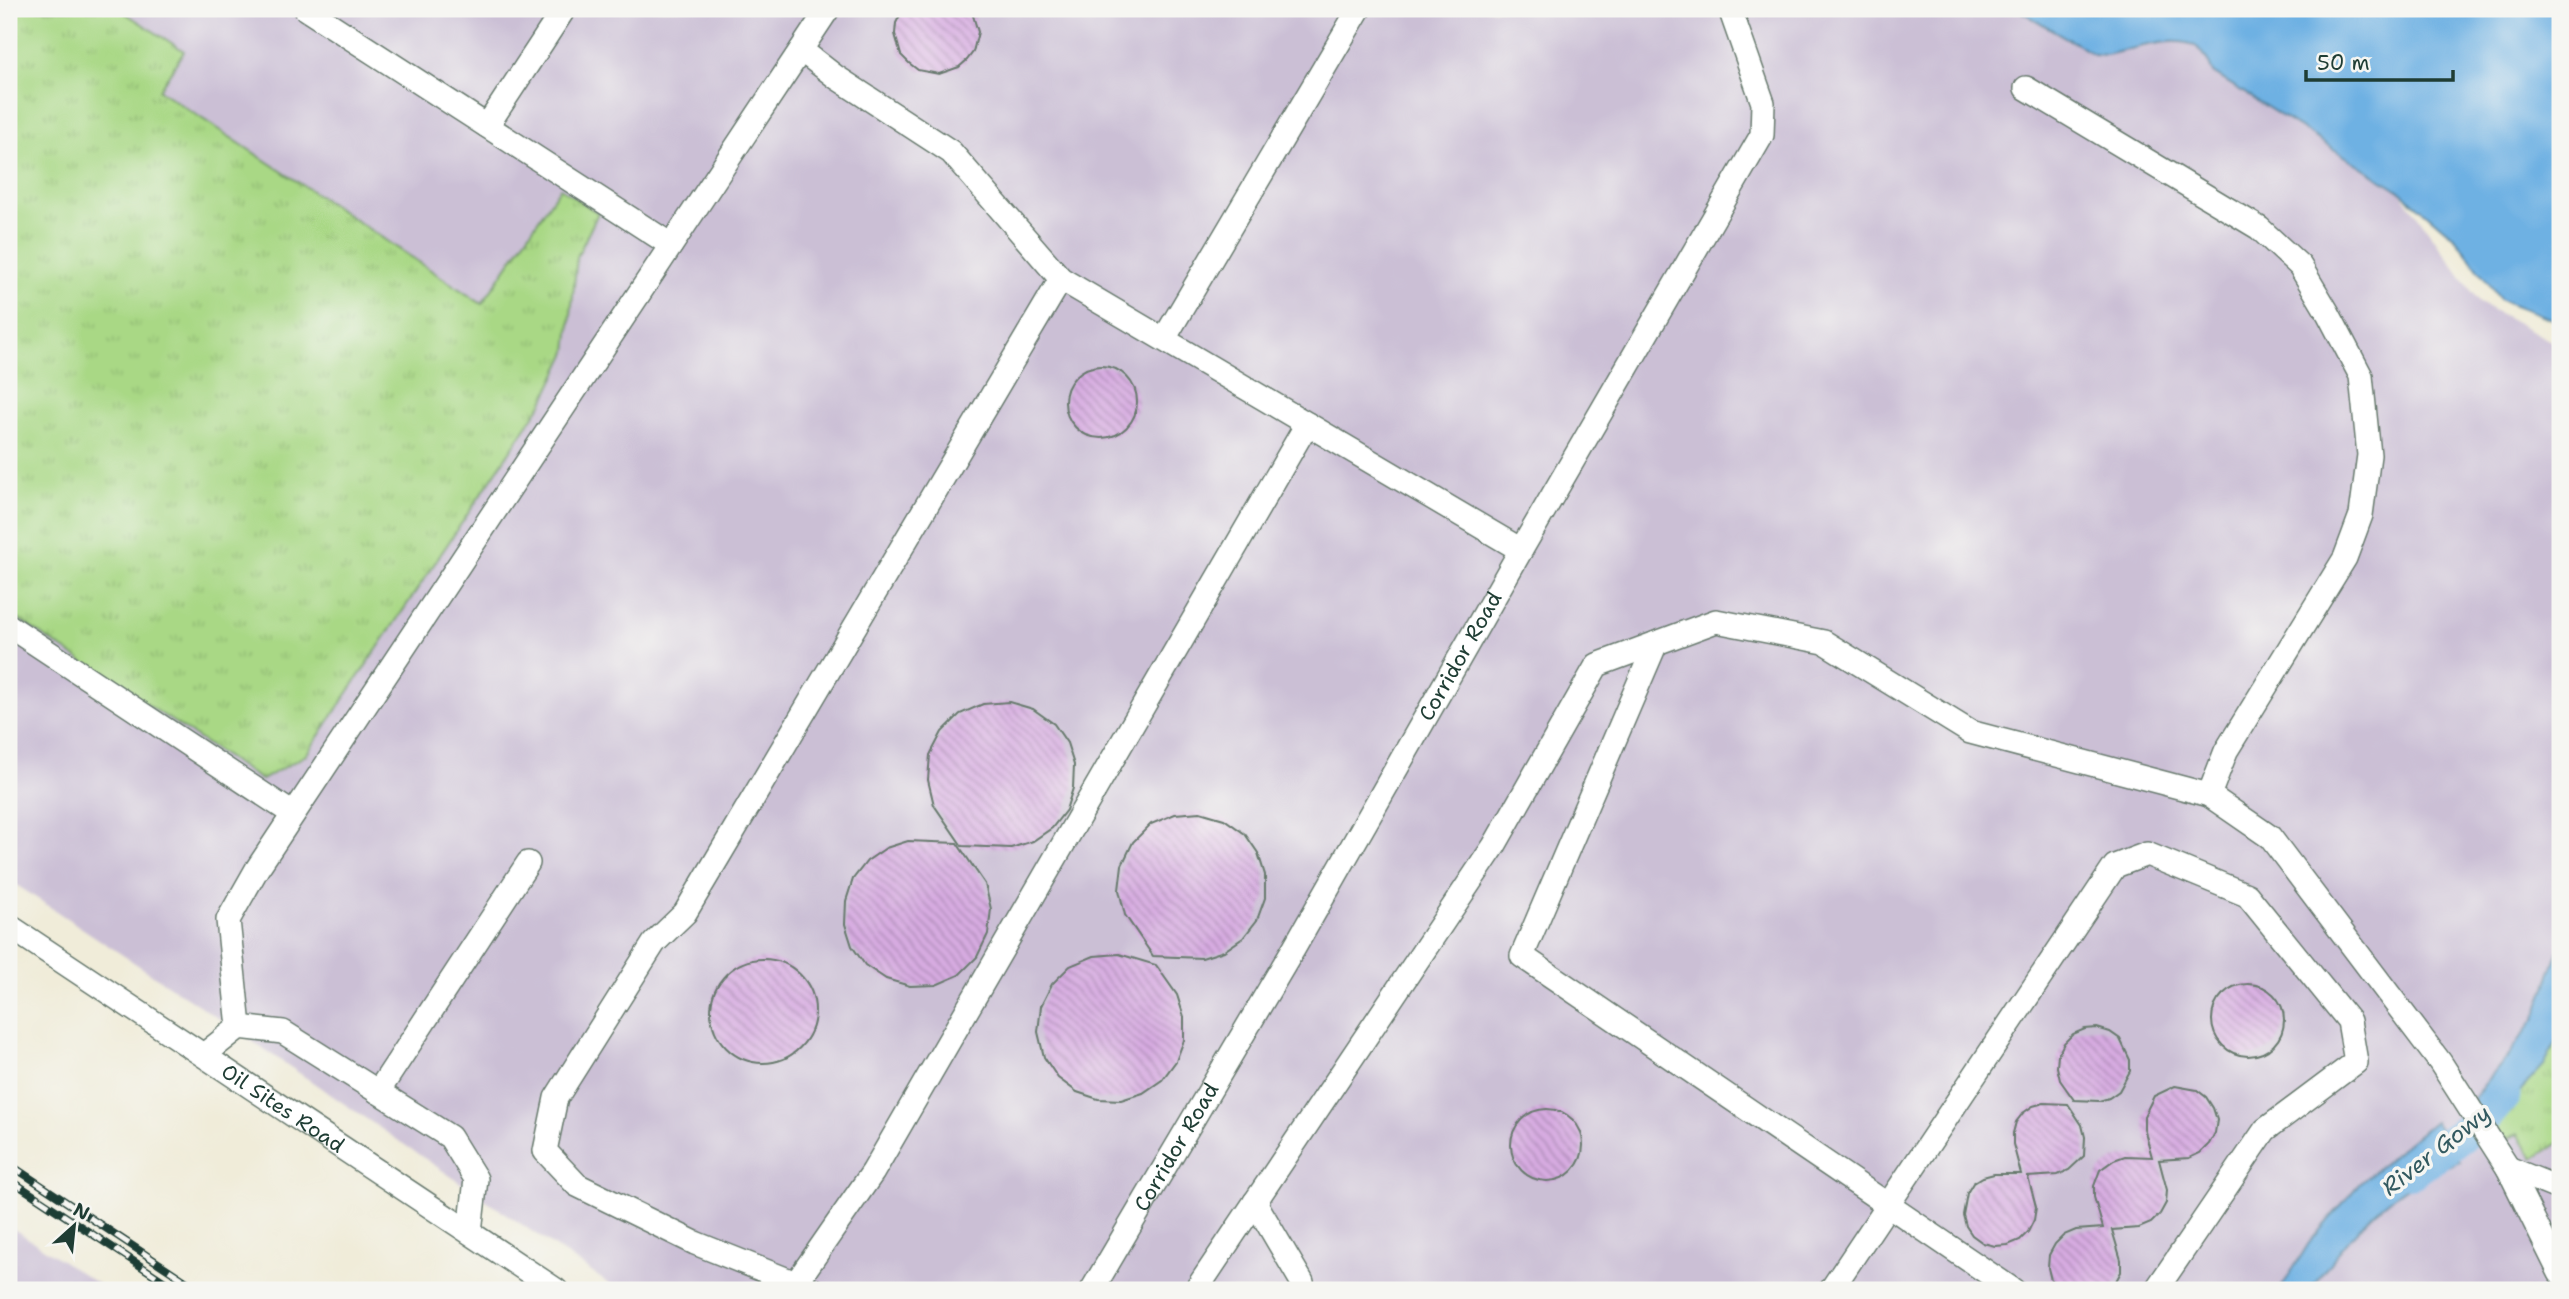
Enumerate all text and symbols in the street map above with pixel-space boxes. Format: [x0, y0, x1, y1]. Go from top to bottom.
scale bar [2306, 38, 2454, 82]
text: 50 m [2317, 49, 2370, 77]
street label: Corridor Road [1412, 587, 1508, 726]
street label: Oil Sites Road [216, 1057, 350, 1159]
street label: Corridor Road [1128, 1078, 1225, 1216]
water label: River Gowy [2375, 1098, 2497, 1202]
north arrow [38, 1190, 108, 1260]
text: N [69, 1197, 94, 1226]

